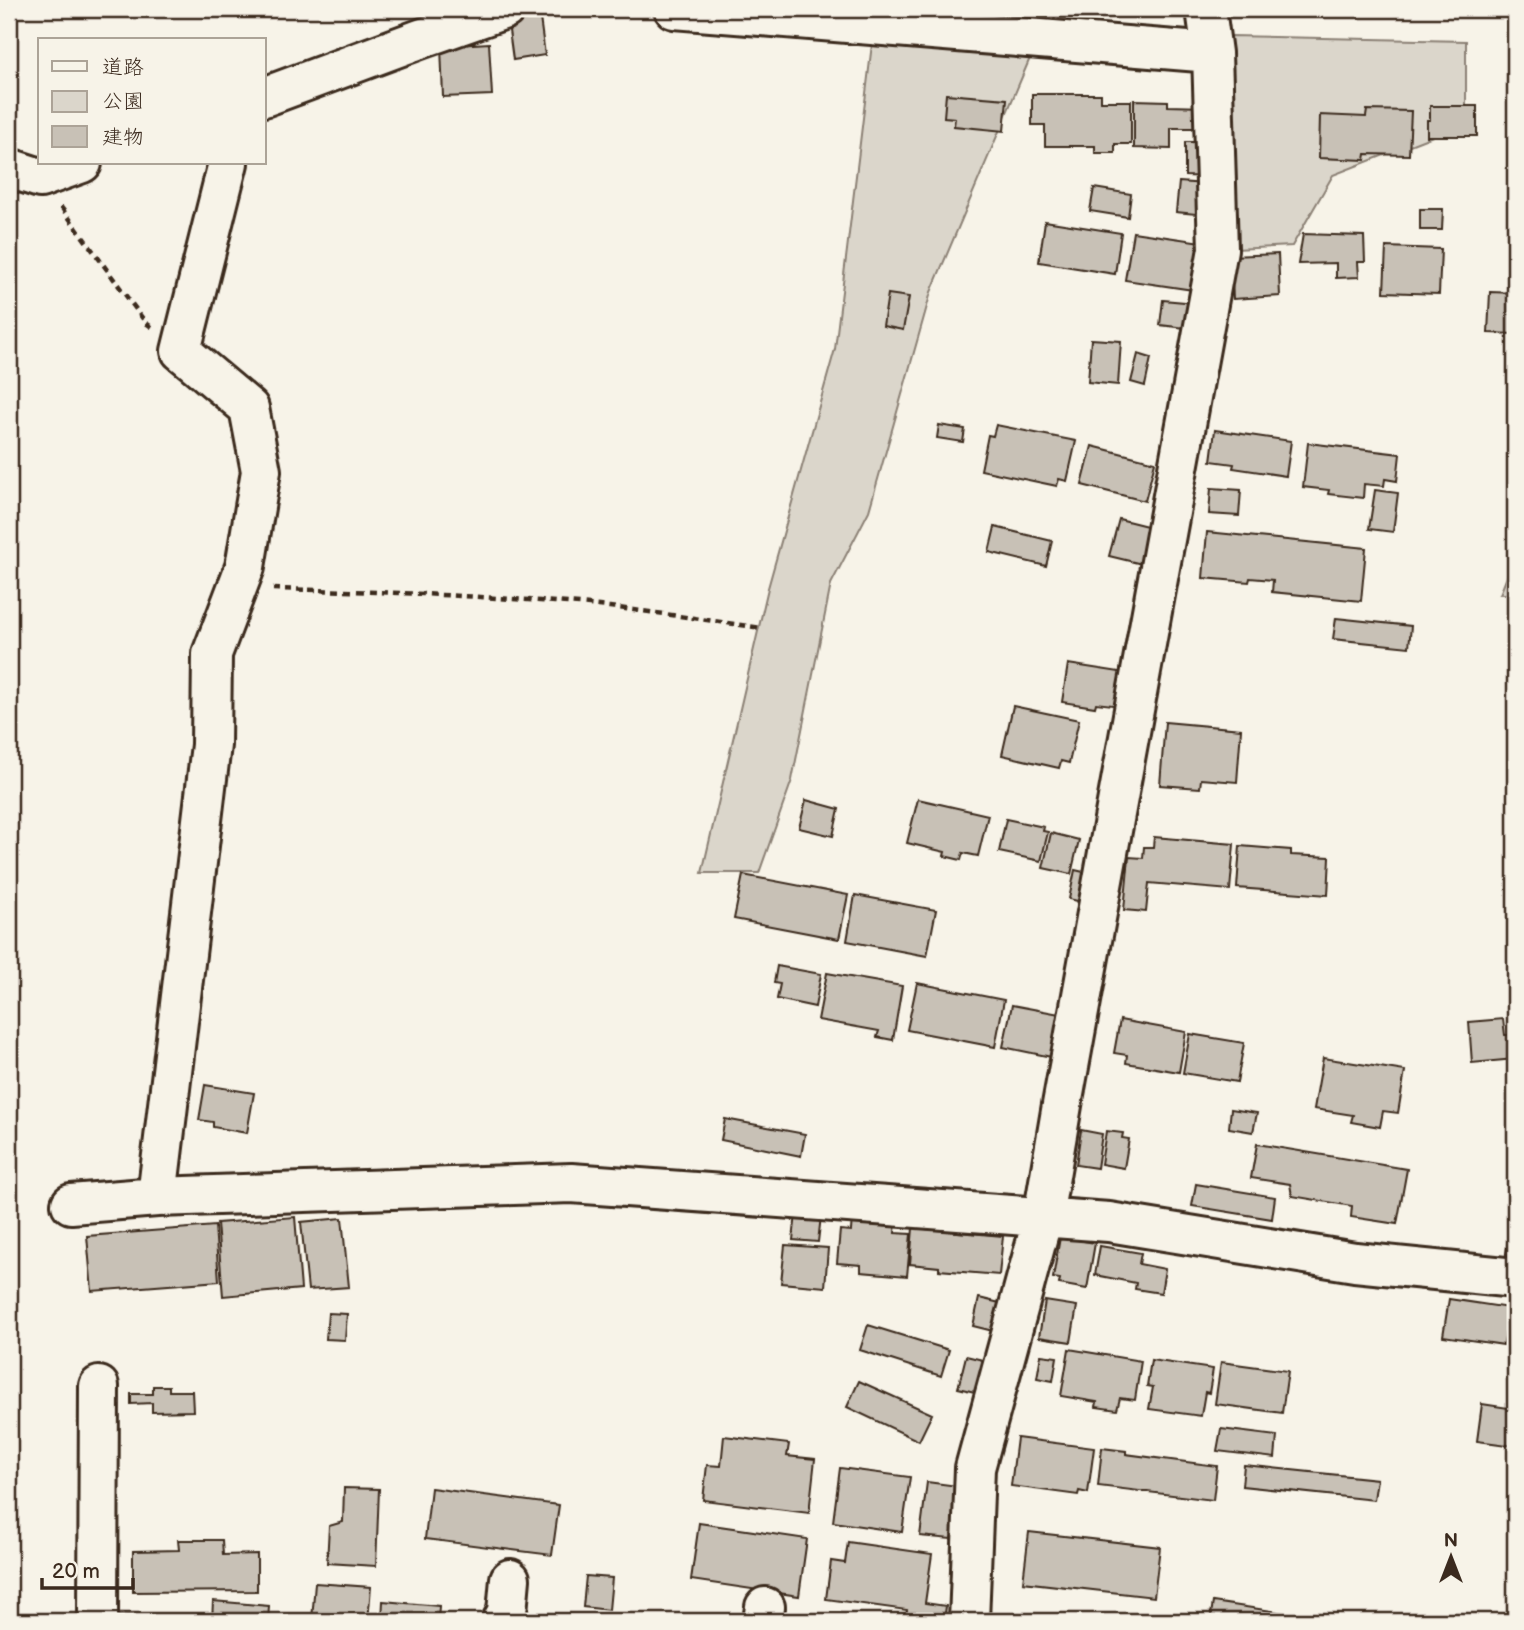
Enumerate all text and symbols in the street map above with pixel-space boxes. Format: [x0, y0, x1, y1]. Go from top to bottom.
legend [38, 38, 266, 164]
text: 道路 [102, 55, 144, 80]
text: 公園 [102, 89, 144, 114]
text: 建物 [102, 125, 144, 150]
north arrow [1416, 1522, 1486, 1592]
text: N [1444, 1530, 1458, 1553]
scale bar [42, 1546, 133, 1590]
text: 20 m [52, 1559, 100, 1584]

